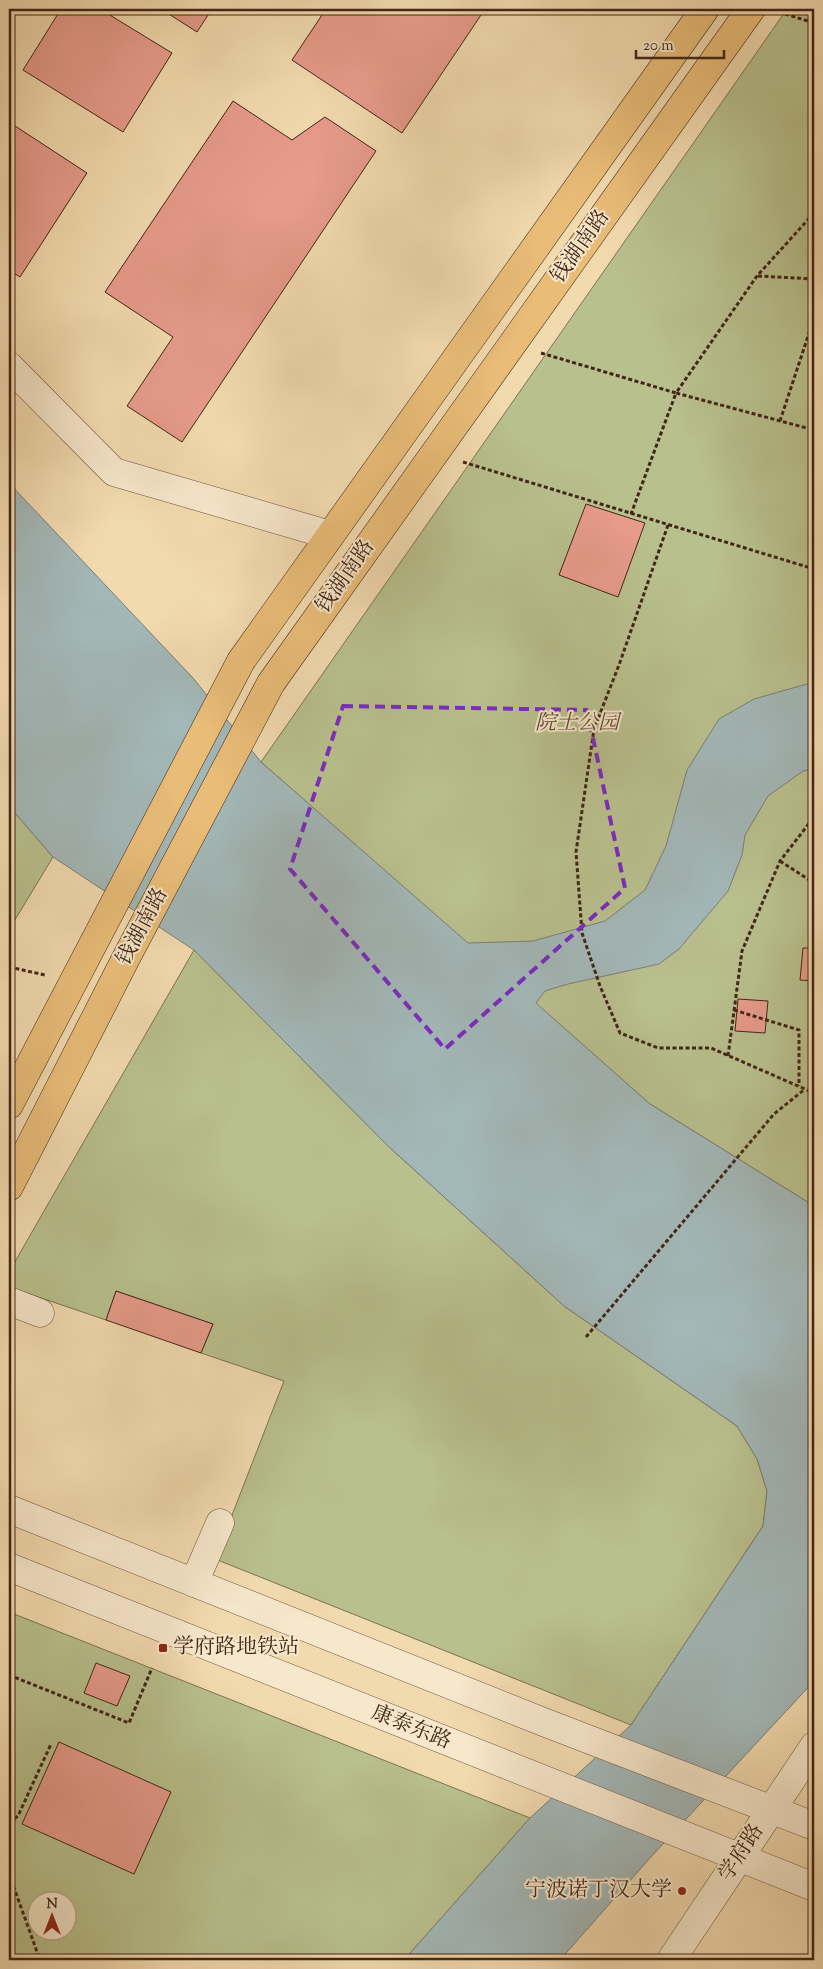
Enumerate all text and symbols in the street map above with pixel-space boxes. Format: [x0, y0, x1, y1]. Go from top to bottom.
scale bar [636, 28, 723, 60]
text: 20 m [643, 36, 674, 57]
street label: 钱湖南路 [545, 204, 617, 290]
street label: 钱湖南路 [310, 534, 382, 620]
park label: 院士公园 [535, 709, 622, 739]
street label: 钱湖南路 [110, 883, 176, 971]
place label: 学府路地铁站 [173, 1633, 299, 1663]
marker: 学府路地铁站 [157, 1642, 169, 1654]
street label: 康泰东路 [366, 1698, 456, 1758]
street label: 学府路 [712, 1818, 772, 1888]
place label: 宁波诺丁汉大学 [525, 1876, 672, 1906]
marker: 宁波诺丁汉大学 [676, 1885, 688, 1897]
north arrow [28, 1892, 78, 1942]
text: N [46, 1895, 58, 1915]

